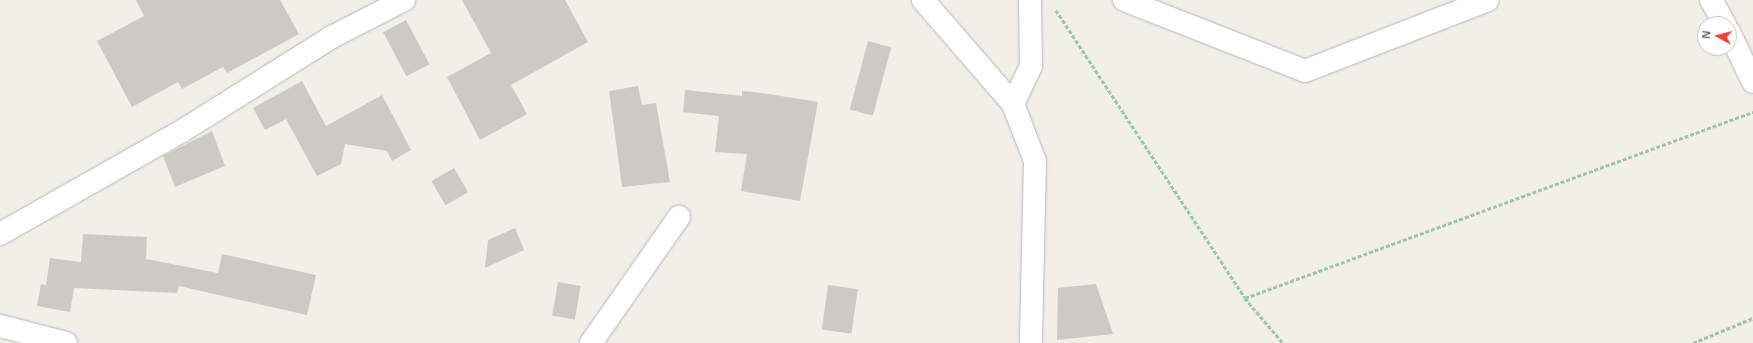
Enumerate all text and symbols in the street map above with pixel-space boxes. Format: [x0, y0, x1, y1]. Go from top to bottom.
north arrow [1697, 16, 1737, 56]
text: N [1700, 30, 1713, 39]

